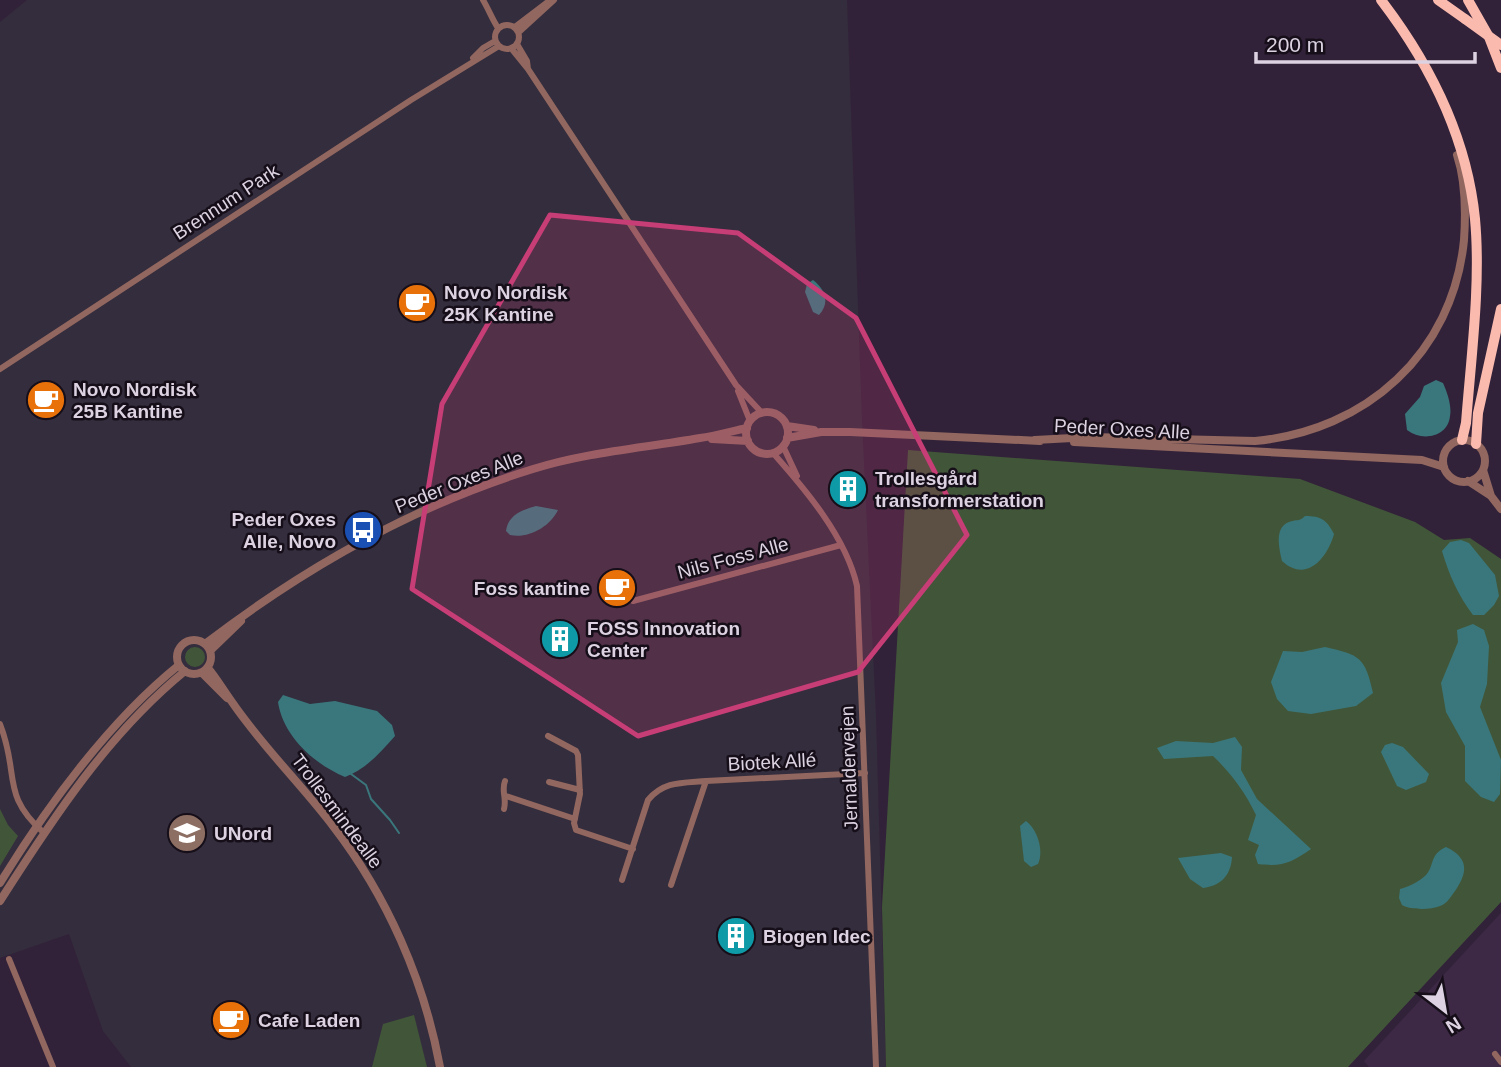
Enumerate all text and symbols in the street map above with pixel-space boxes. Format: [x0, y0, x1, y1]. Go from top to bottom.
scale bar [1256, 21, 1475, 65]
text: 200 m [1266, 33, 1324, 56]
street label: Brennum Park [169, 160, 283, 244]
cafe icon: Novo Nordisk 25K Kantine [396, 282, 438, 324]
place label: Novo Nordisk 25K Kantine [444, 282, 568, 325]
cafe icon: Novo Nordisk 25B Kantine [25, 379, 67, 421]
place label: Novo Nordisk 25B Kantine [73, 379, 197, 422]
street label: Peder Oxes Alle [1053, 415, 1191, 443]
street label: Peder Oxes Alle [392, 447, 526, 517]
building icon: Trollesgård transformerstation [827, 468, 869, 510]
place label: Trollesgård transformerstation [875, 468, 1044, 511]
place label: Peder Oxes Alle, Novo [231, 509, 336, 552]
bus stop icon: Peder Oxes Alle, Novo [342, 509, 384, 551]
street label: Nils Foss Alle [675, 533, 791, 583]
cafe icon: Foss kantine [596, 567, 638, 609]
place label: Foss kantine [474, 578, 590, 599]
building icon: FOSS Innovation Center [539, 618, 581, 660]
place label: FOSS Innovation Center [587, 618, 740, 661]
street label: Jernaldervejen [836, 705, 862, 831]
street label: Biotek Allé [727, 749, 817, 775]
street label: Trollesmindealle [287, 750, 387, 872]
school or university icon: UNord [166, 812, 208, 854]
place label: UNord [214, 823, 272, 844]
building icon: Biogen Idec [715, 915, 757, 957]
place label: Biogen Idec [763, 926, 871, 947]
north arrow [1410, 976, 1480, 1046]
cafe icon: Cafe Laden [210, 999, 252, 1041]
place label: Cafe Laden [258, 1010, 360, 1031]
text: N [1442, 1013, 1465, 1038]

